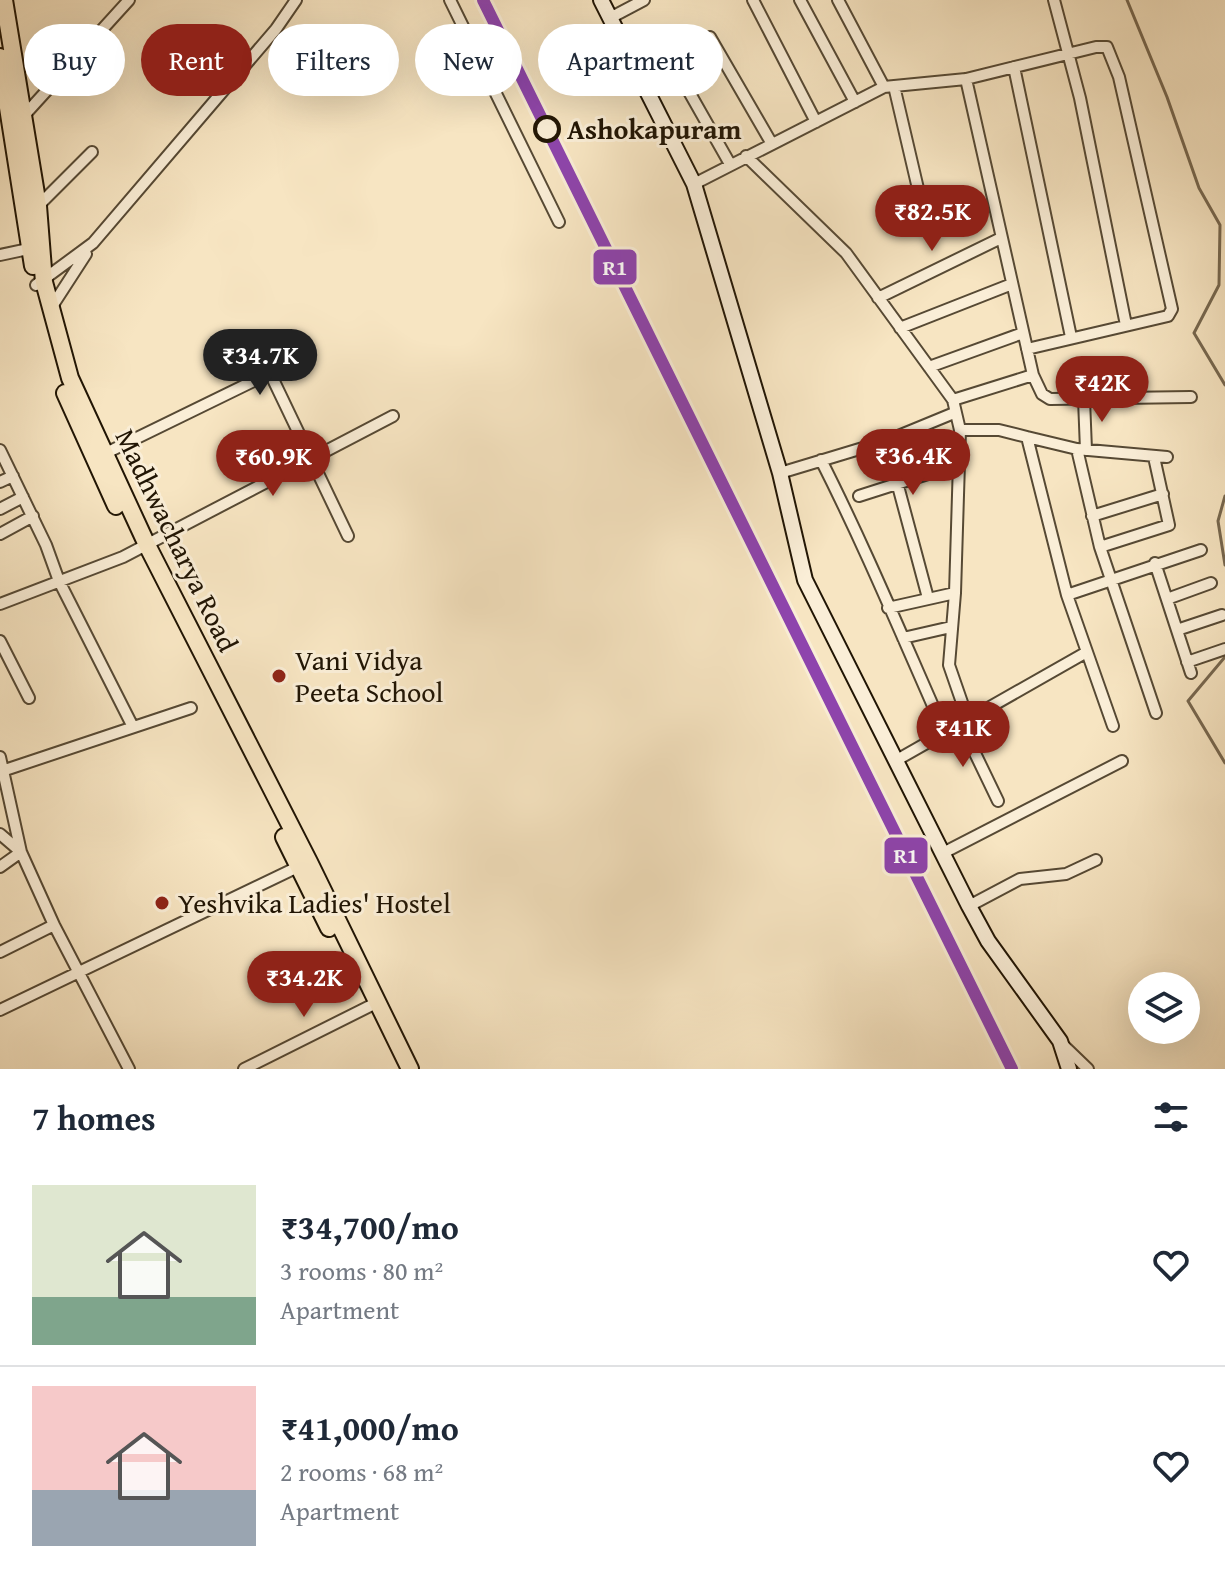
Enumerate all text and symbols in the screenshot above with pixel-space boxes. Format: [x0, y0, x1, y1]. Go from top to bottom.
chip: Buy [24, 24, 125, 96]
chip: Rent [141, 24, 252, 96]
chip: Filters [268, 24, 399, 96]
chip: New [415, 24, 522, 96]
chip: Apartment [538, 24, 723, 96]
place label: Ashokapuram [567, 108, 742, 149]
marker: Ashokapuram [534, 116, 560, 142]
pin: ₹82.5K [867, 185, 997, 253]
text: ₹82.5K [893, 191, 971, 230]
line badge: R1 [592, 248, 638, 286]
text: R1 [602, 251, 628, 283]
pin: ₹34.7K [195, 329, 325, 397]
text: ₹34.7K [221, 335, 299, 374]
pin: ₹42K [1055, 356, 1149, 424]
text: ₹42K [1074, 362, 1130, 401]
street label: Madhwacharya Road [106, 421, 249, 658]
pin: ₹36.4K [848, 429, 978, 497]
pin: ₹60.9K [208, 430, 338, 498]
text: ₹36.4K [874, 435, 952, 474]
text: ₹60.9K [234, 436, 312, 475]
place label: Vani Vidya Peeta School [295, 639, 444, 712]
marker: Vani Vidya Peeta School [270, 667, 288, 685]
pin: ₹41K [916, 701, 1010, 769]
text: ₹41K [935, 707, 991, 746]
line badge: R1 [883, 836, 929, 875]
text: R1 [893, 839, 919, 871]
place label: Yeshvika Ladies' Hostel [178, 882, 451, 923]
marker: Yeshvika Ladies' Hostel [153, 894, 171, 912]
pin: ₹34.2K [239, 951, 369, 1019]
text: ₹34.2K [265, 957, 343, 996]
map controls [1128, 972, 1200, 1044]
button: layers [1128, 972, 1200, 1044]
text: 7 homes [32, 1093, 156, 1142]
icon: filters [1149, 1095, 1193, 1139]
text: ₹34,700/mo [280, 1202, 459, 1251]
icon: home [96, 1217, 192, 1313]
icon: heart [1149, 1243, 1193, 1287]
text: 3 rooms · 80 m² [280, 1251, 443, 1290]
text: Apartment [280, 1290, 399, 1329]
text: ₹41,000/mo [280, 1403, 459, 1452]
icon: home [96, 1418, 192, 1514]
icon: heart [1149, 1444, 1193, 1488]
text: 2 rooms · 68 m² [280, 1452, 443, 1491]
text: Apartment [280, 1491, 399, 1530]

